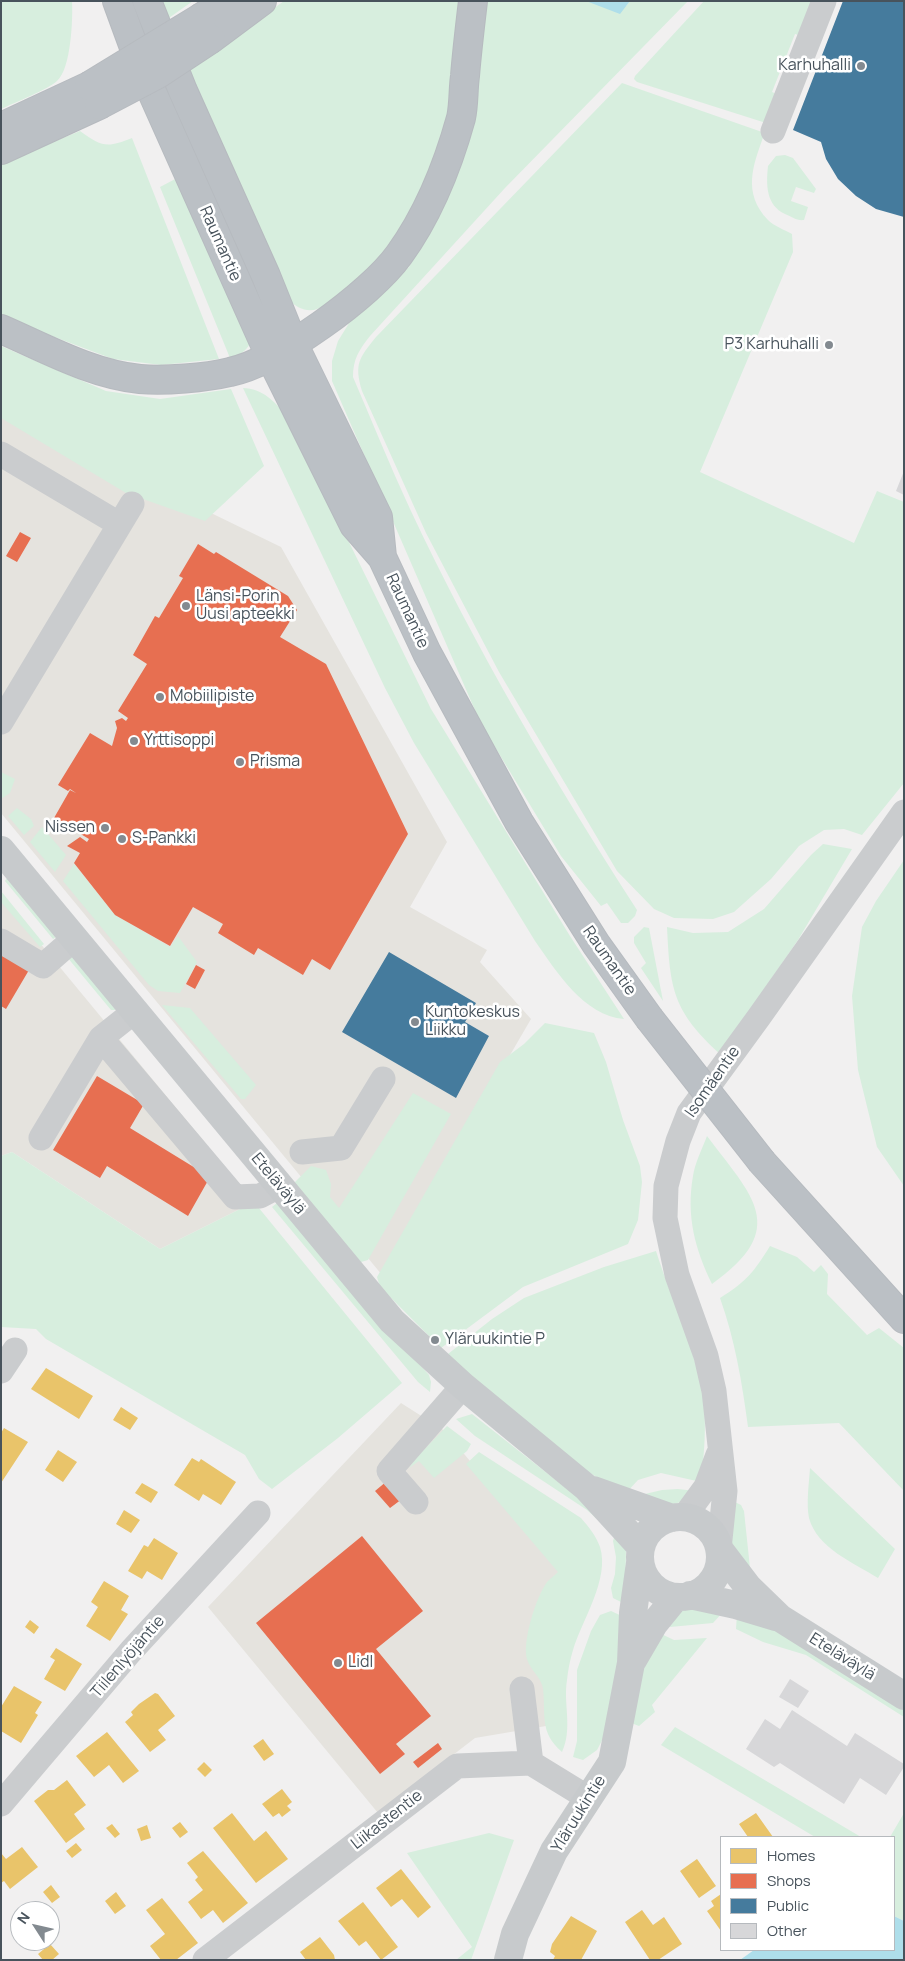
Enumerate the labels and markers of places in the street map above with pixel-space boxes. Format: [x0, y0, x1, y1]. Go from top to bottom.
place label: Karhuhalli [778, 56, 851, 76]
marker: Karhuhalli [855, 60, 867, 72]
place label: P3 Karhuhalli [725, 335, 819, 355]
marker: P3 Karhuhalli [823, 339, 835, 351]
place label: Länsi-Porin Uusi apteekki [196, 587, 295, 625]
marker: Länsi-Porin Uusi apteekki [180, 600, 192, 612]
place label: Mobiilipiste [170, 687, 254, 707]
marker: Mobiilipiste [154, 691, 166, 703]
place label: Yrttisoppi [144, 731, 214, 751]
marker: Yrttisoppi [128, 735, 140, 747]
place label: Prisma [250, 752, 300, 772]
marker: Prisma [234, 756, 246, 768]
place label: Nissen [45, 818, 95, 838]
marker: Nissen [99, 822, 111, 834]
place label: S-Pankki [132, 829, 196, 849]
marker: S-Pankki [116, 833, 128, 845]
place label: Kuntokeskus Liikku [425, 1003, 520, 1041]
marker: Kuntokeskus Liikku [409, 1016, 421, 1028]
place label: Yläruukintie P [445, 1330, 545, 1350]
marker: Yläruukintie P [429, 1334, 441, 1346]
place label: Lidl [348, 1653, 373, 1673]
marker: Lidl [332, 1657, 344, 1669]

